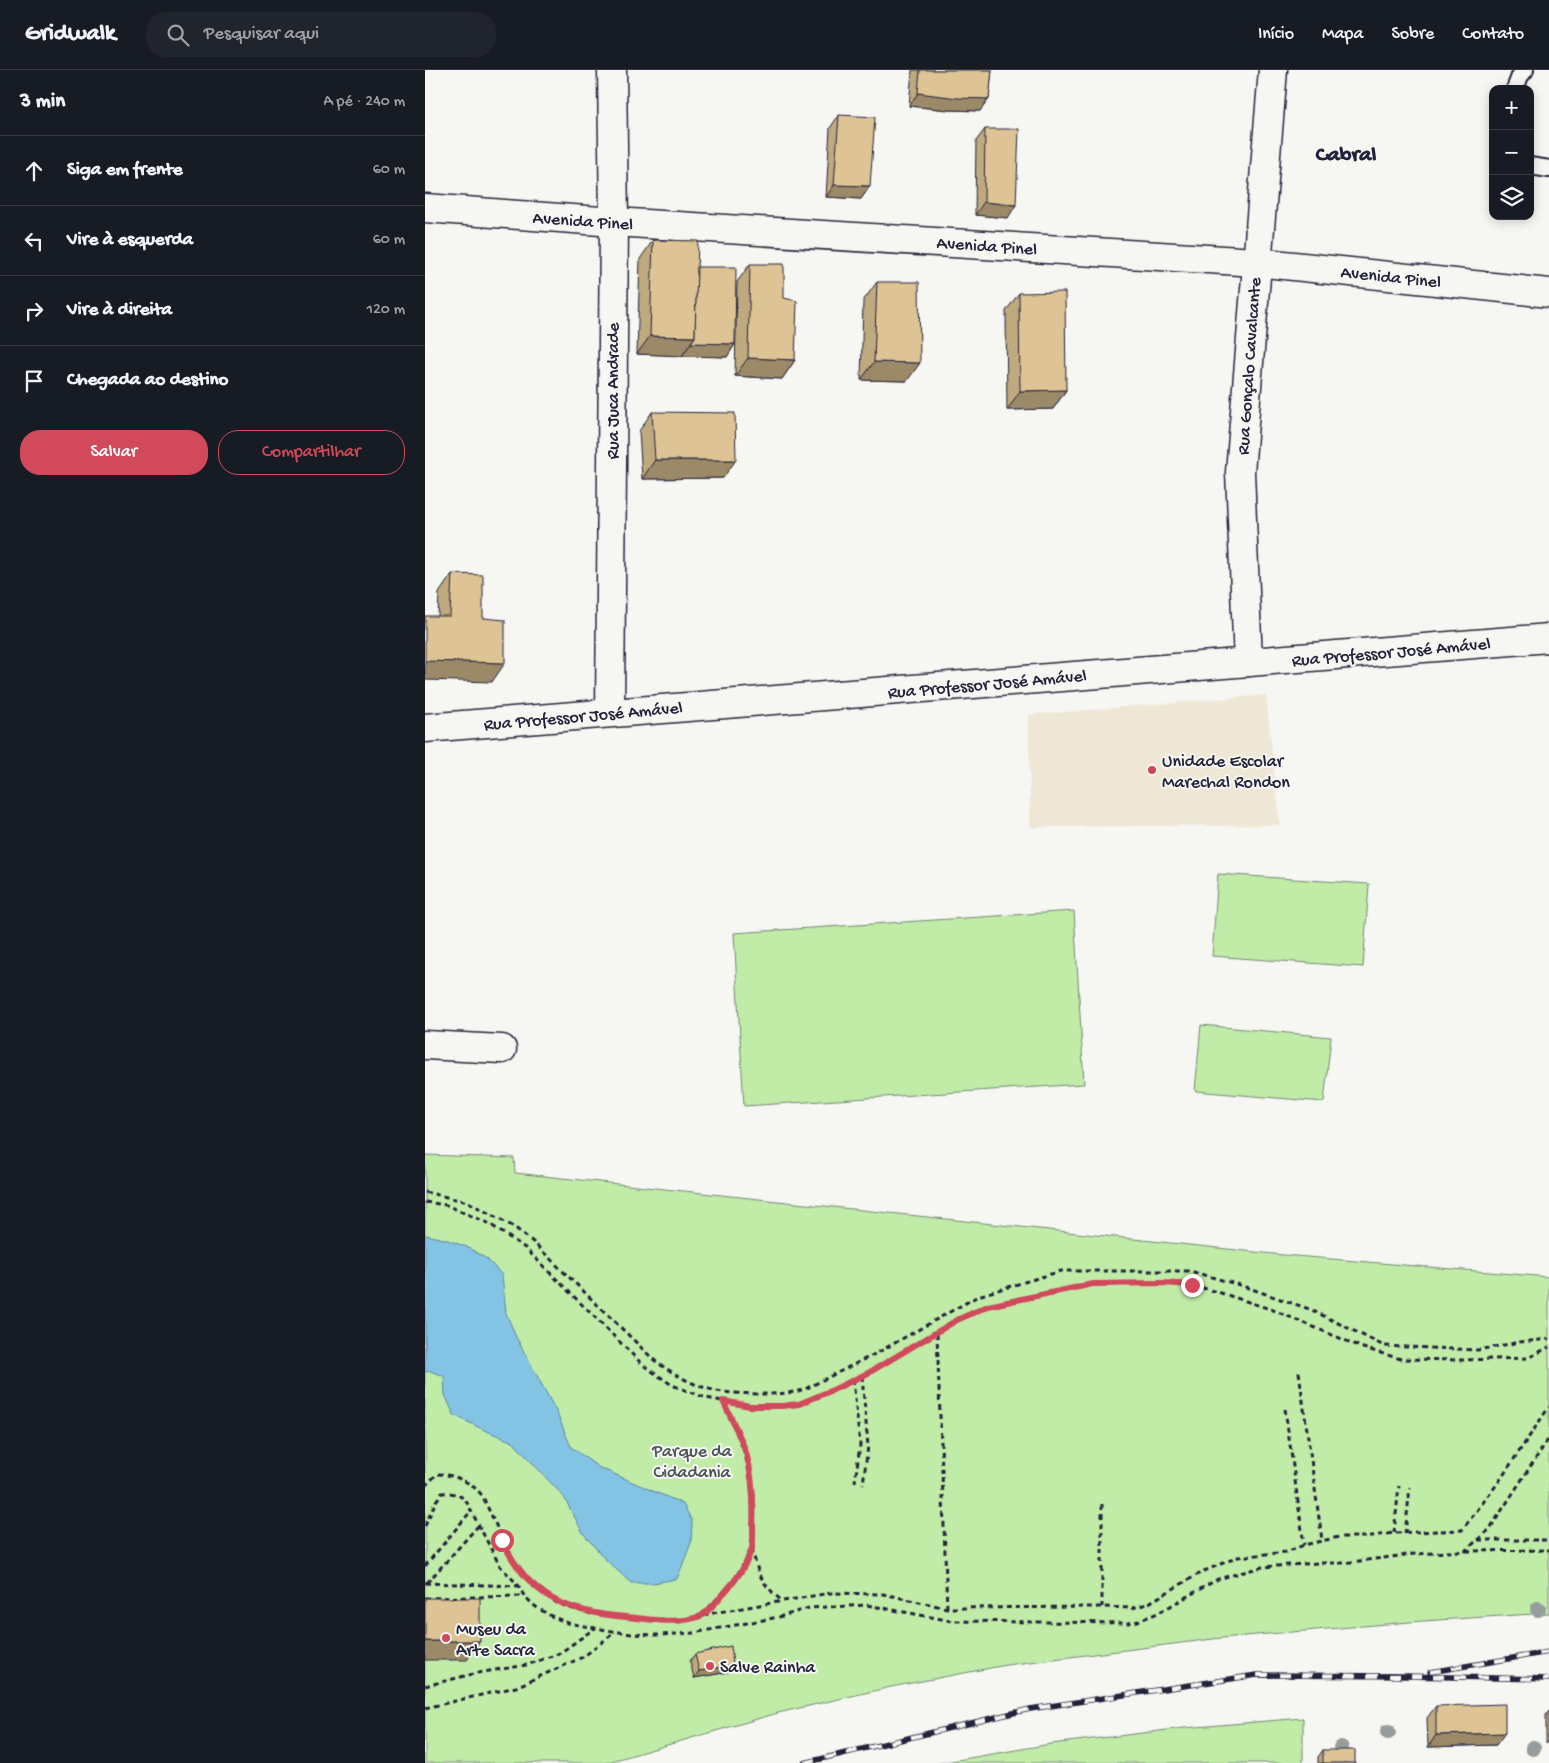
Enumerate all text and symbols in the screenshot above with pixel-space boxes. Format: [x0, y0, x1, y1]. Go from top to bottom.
search box [146, 12, 496, 57]
text: Gridwalk [25, 20, 116, 49]
icon: search [164, 21, 192, 49]
text: Pesquisar aqui [204, 23, 319, 46]
text: Início [1258, 24, 1294, 45]
text: Mapa [1322, 24, 1363, 45]
text: Sobre [1391, 24, 1434, 45]
text: Contato [1462, 24, 1524, 45]
map controls [1489, 85, 1534, 220]
button: + [1489, 85, 1534, 130]
text: 3 min [20, 90, 65, 115]
text: A pé · 240 m [323, 93, 405, 112]
button: − [1489, 130, 1534, 175]
district label: Cabral [1315, 143, 1376, 169]
icon: ahead [20, 157, 48, 185]
text: Siga em frente [67, 159, 183, 182]
text: 60 m [373, 161, 405, 180]
button: layers [1489, 175, 1534, 220]
street label: Avenida Pinel [532, 209, 634, 236]
icon: left [20, 227, 48, 255]
text: Vire à esquerda [67, 229, 193, 252]
text: 60 m [373, 231, 405, 250]
street label: Avenida Pinel [936, 234, 1038, 261]
street label: Avenida Pinel [1340, 263, 1442, 294]
street label: Rua Gonçalo Cavalcante [1234, 276, 1267, 456]
icon: right [20, 297, 48, 325]
text: Vire à direita [67, 299, 172, 322]
text: 120 m [366, 301, 405, 320]
street label: Rua Juca Andrade [604, 322, 625, 459]
icon: arrive [20, 367, 48, 395]
text: Chegada ao destino [67, 369, 228, 392]
button: Salvar [20, 430, 208, 475]
button: Compartilhar [218, 430, 405, 475]
street label: Rua Professor José Amável [1291, 634, 1492, 673]
street label: Rua Professor José Amável [887, 666, 1088, 705]
street label: Rua Professor José Amável [483, 698, 684, 737]
place label: Unidade Escolar Marechal Rondon [1162, 752, 1290, 794]
marker: Unidade Escolar Marechal Rondon [1146, 764, 1158, 776]
route end [1181, 1274, 1204, 1297]
park label: Parque da Cidadania [651, 1442, 733, 1484]
route start [491, 1529, 514, 1552]
place label: Museu da Arte Sacra [456, 1620, 536, 1662]
marker: Museu da Arte Sacra [440, 1632, 452, 1644]
place label: Salve Rainha [720, 1658, 816, 1679]
marker: Salve Rainha [704, 1660, 716, 1672]

